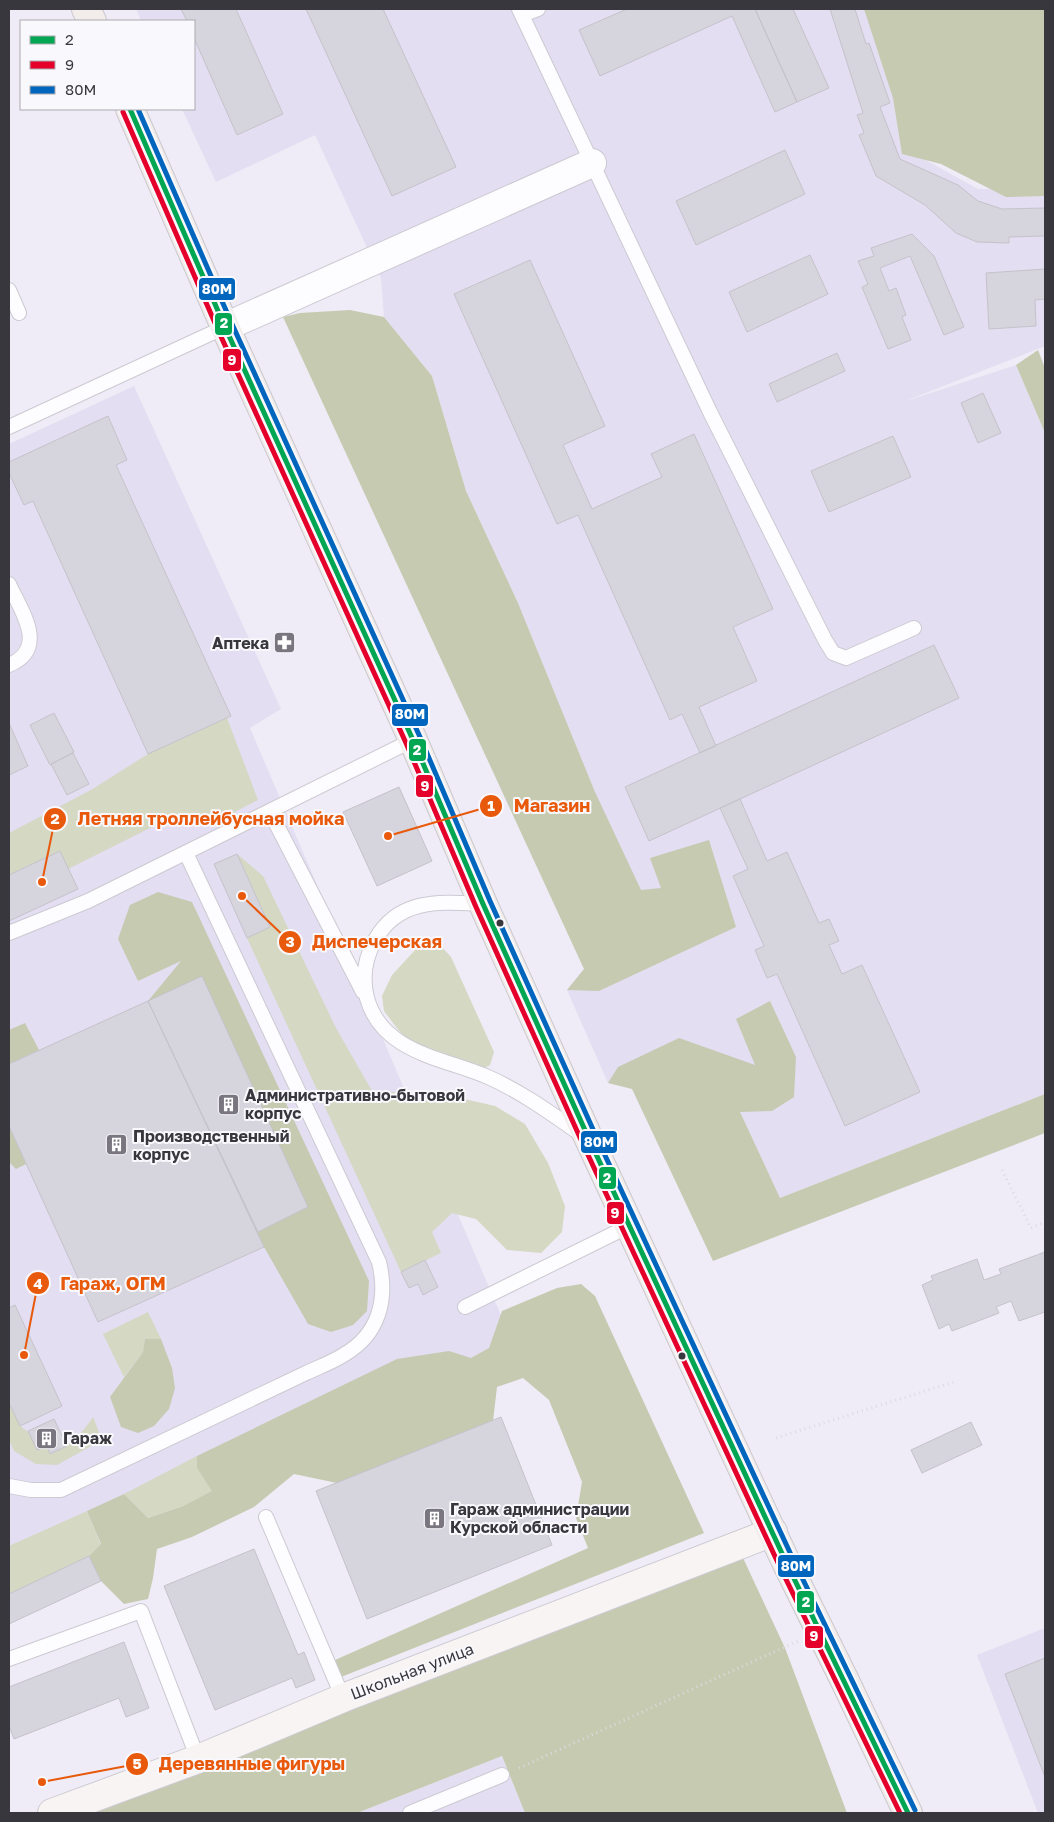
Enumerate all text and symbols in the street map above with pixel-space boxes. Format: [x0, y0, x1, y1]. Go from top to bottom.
legend [20, 20, 195, 110]
text: 2 [65, 30, 74, 48]
text: 9 [65, 55, 74, 73]
text: 80М [65, 80, 96, 98]
line badge: 80М [198, 277, 236, 301]
text: 80М [202, 280, 232, 297]
line badge: 2 [214, 312, 233, 336]
text: 2 [220, 314, 229, 331]
line badge: 9 [222, 348, 242, 372]
text: 9 [228, 351, 237, 368]
pharmacy icon: Аптека [273, 631, 297, 655]
place label: Аптека [212, 633, 269, 653]
line badge: 80М [391, 703, 429, 727]
text: 80М [395, 705, 425, 722]
line badge: 2 [408, 738, 427, 762]
text: 2 [413, 741, 422, 758]
line badge: 9 [415, 774, 434, 798]
text: 9 [421, 777, 430, 794]
callout: Магазин [478, 790, 600, 823]
text: Магазин [514, 794, 590, 816]
text: 1 [487, 796, 495, 814]
callout: Летняя троллейбусная мойка [42, 802, 354, 835]
text: Летняя троллейбусная мойка [78, 807, 344, 829]
text: 2 [50, 809, 60, 827]
unlabelled marker [495, 918, 505, 928]
callout: Диспечерская [277, 925, 452, 958]
text: Диспечерская [312, 930, 442, 952]
text: 3 [285, 932, 295, 950]
place label: Административно-бытовой корпус [245, 1085, 465, 1123]
building icon: Административно-бытовой корпус [217, 1092, 241, 1116]
place label: Производственный корпус [133, 1126, 290, 1164]
line badge: 80М [580, 1130, 618, 1154]
building icon: Производственный корпус [105, 1133, 129, 1157]
text: 80М [584, 1133, 614, 1150]
line badge: 2 [598, 1166, 617, 1190]
text: 2 [603, 1169, 612, 1186]
line badge: 9 [606, 1201, 625, 1225]
text: 9 [611, 1204, 620, 1221]
callout: Гараж, ОГМ [25, 1267, 176, 1300]
text: Гараж, ОГМ [60, 1272, 166, 1294]
text: 4 [33, 1274, 43, 1292]
unlabelled marker [677, 1351, 687, 1361]
building icon: Гараж [35, 1426, 59, 1450]
place label: Гараж [63, 1428, 112, 1448]
place label: Гараж администрации Курской области [450, 1499, 629, 1537]
building icon: Гараж администрации Курской области [422, 1506, 446, 1530]
line badge: 80М [777, 1554, 815, 1578]
text: 80М [781, 1557, 811, 1574]
line badge: 2 [796, 1590, 815, 1614]
text: 2 [802, 1593, 811, 1610]
line badge: 9 [804, 1625, 824, 1649]
text: 9 [810, 1627, 819, 1644]
street label: Школьная улица [348, 1638, 476, 1704]
callout: Деревянные фигуры [124, 1748, 356, 1781]
text: Деревянные фигуры [159, 1752, 345, 1774]
text: 5 [132, 1754, 142, 1772]

